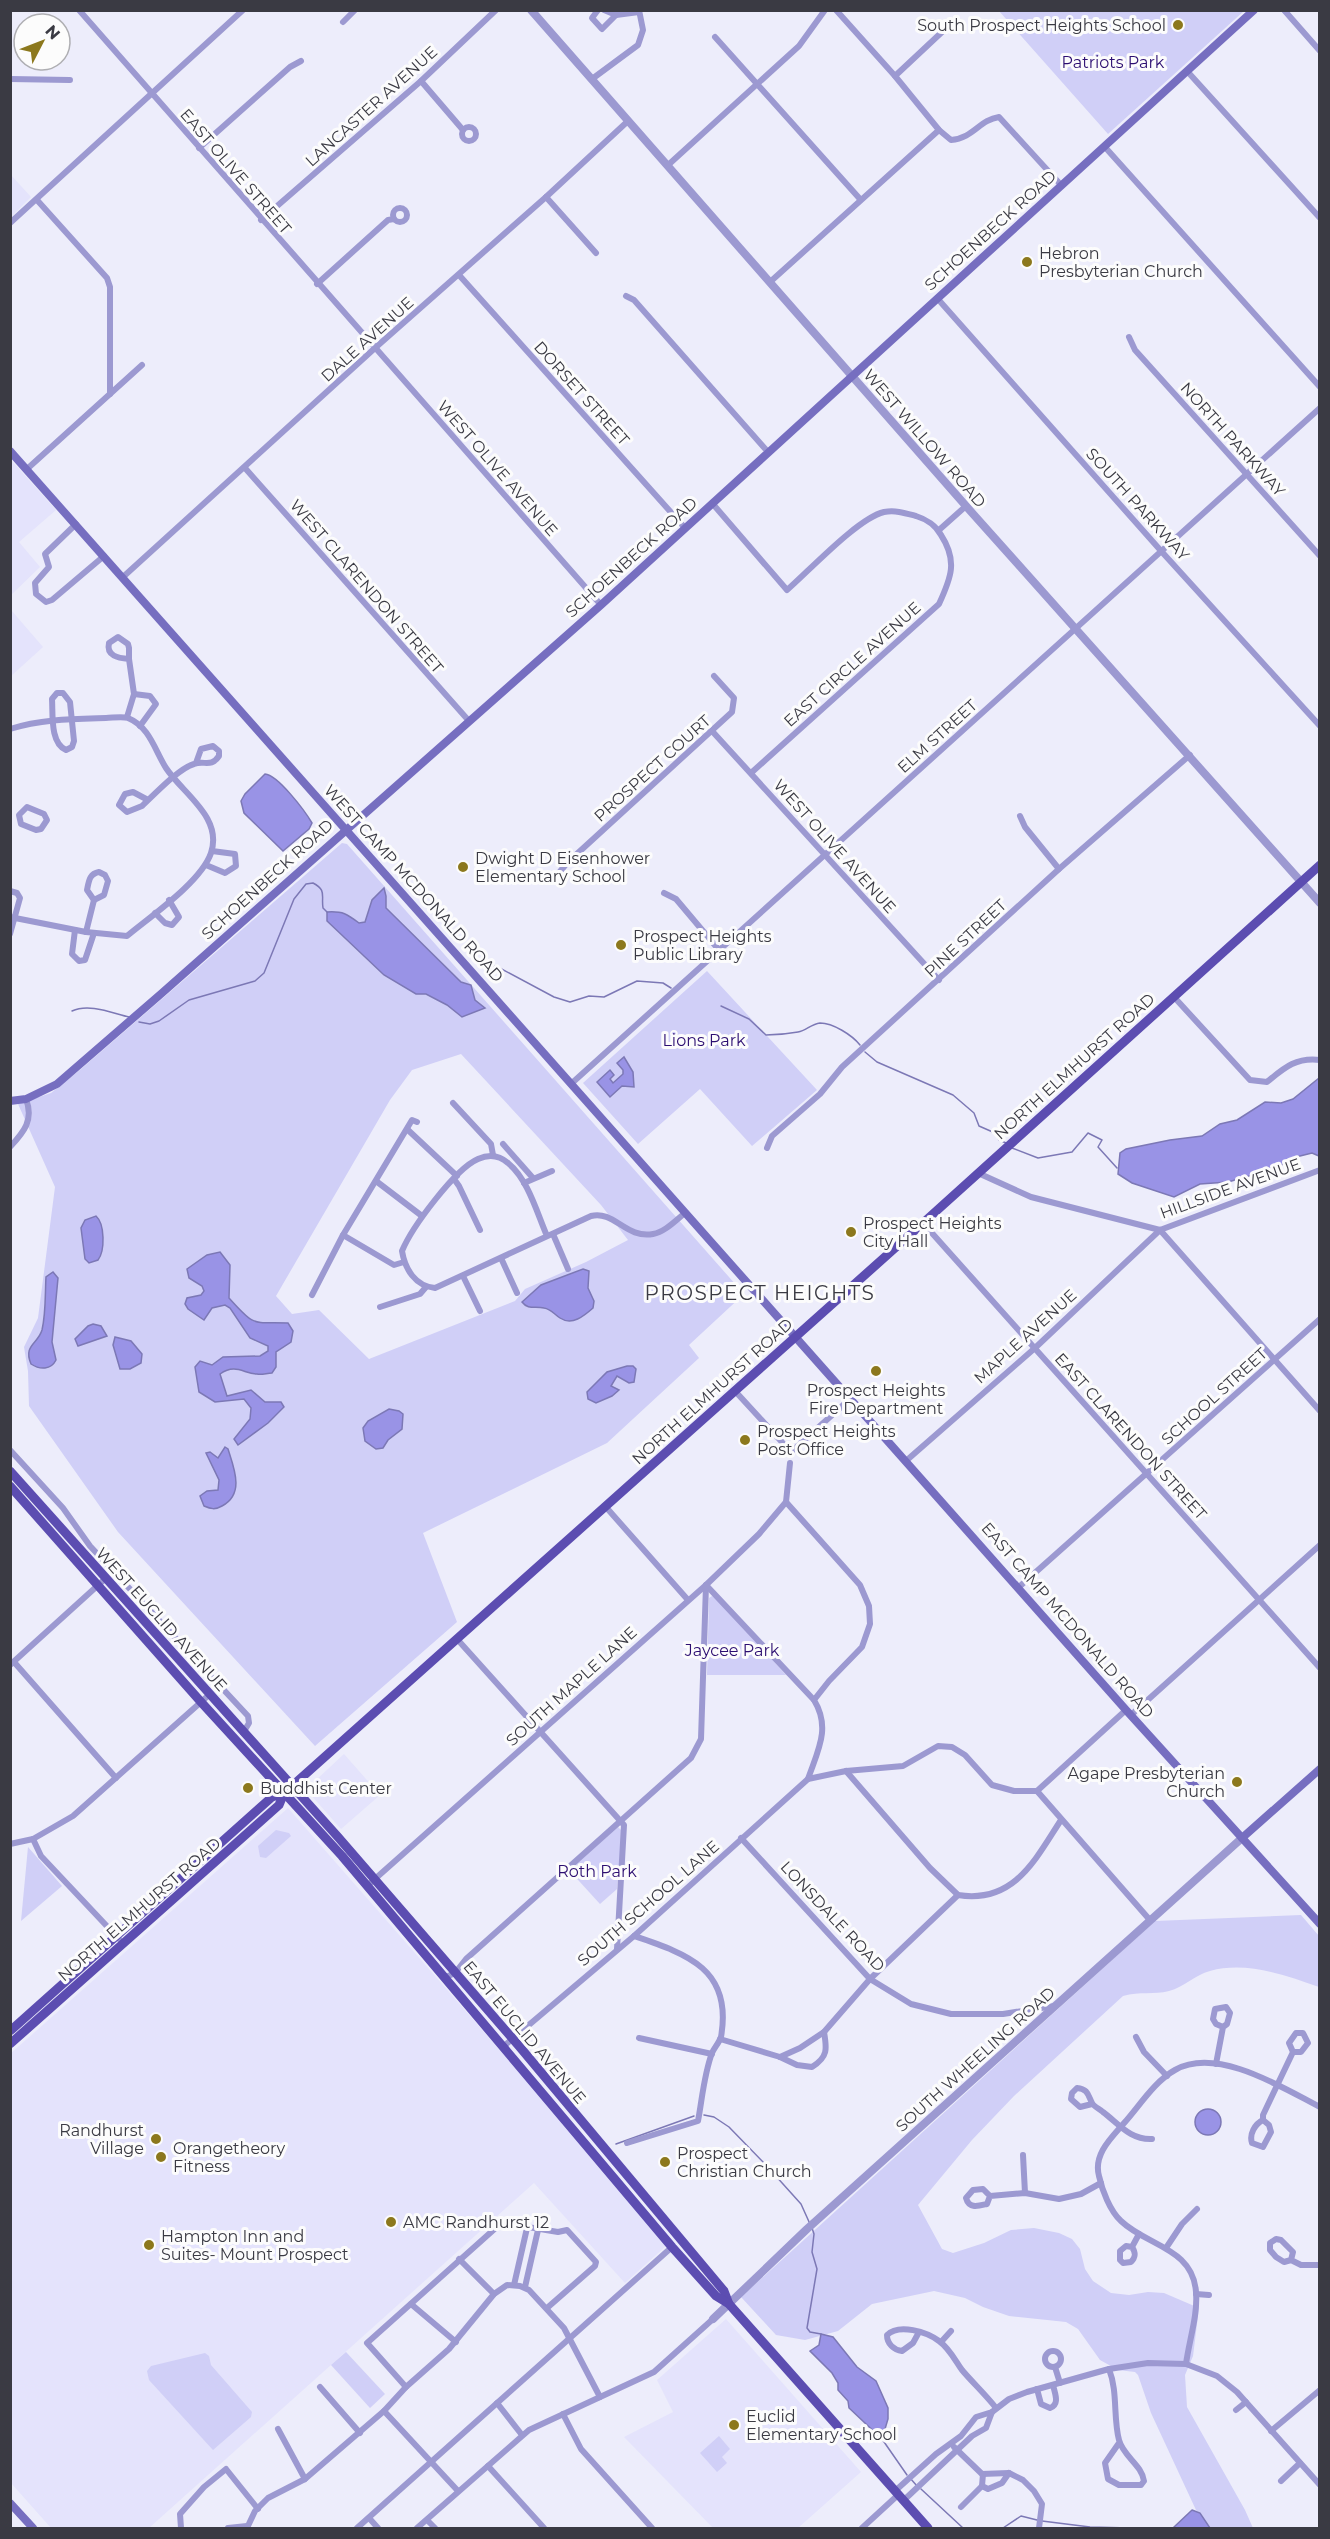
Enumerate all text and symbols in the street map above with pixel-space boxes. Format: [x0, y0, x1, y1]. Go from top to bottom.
north arrow [12, 12, 72, 72]
place label: South Prospect Heights School [917, 16, 1166, 35]
marker: South Prospect Heights School [1171, 18, 1185, 32]
text: N [41, 21, 64, 43]
street label: LANCASTER AVENUE [302, 42, 441, 171]
park label: Patriots Park [1062, 53, 1165, 72]
street label: EAST OLIVE STREET [176, 105, 296, 238]
street label: SCHOENBECK ROAD [921, 166, 1060, 294]
place label: Hebron Presbyterian Church [1039, 244, 1203, 281]
marker: Hebron Presbyterian Church [1020, 255, 1034, 269]
street label: DALE AVENUE [317, 293, 417, 386]
street label: DORSET STREET [530, 338, 634, 450]
street label: WEST WILLOW ROAD [859, 365, 990, 511]
street label: NORTH PARKWAY [1176, 378, 1289, 501]
street label: WEST OLIVE AVENUE [434, 397, 562, 540]
street label: SOUTH PARKWAY [1082, 444, 1194, 565]
street label: SCHOENBECK ROAD [562, 493, 701, 621]
street label: WEST CLARENDON STREET [286, 496, 448, 678]
street label: EAST CIRCLE AVENUE [780, 598, 925, 731]
street label: ELM STREET [894, 695, 982, 777]
street label: PROSPECT COURT [590, 711, 715, 826]
street label: WEST OLIVE AVENUE [770, 776, 900, 917]
street label: WEST CAMP MCDONALD ROAD [320, 781, 507, 986]
street label: SCHOENBECK ROAD [198, 815, 337, 943]
place label: Dwight D Eisenhower Elementary School [475, 849, 650, 886]
marker: Dwight D Eisenhower Elementary School [456, 860, 470, 874]
street label: PINE STREET [920, 895, 1011, 981]
place label: Prospect Heights Public Library [633, 927, 772, 964]
marker: Prospect Heights Public Library [614, 938, 628, 952]
street label: NORTH ELMHURST ROAD [990, 989, 1159, 1144]
park label: Lions Park [662, 1031, 746, 1050]
street label: HILLSIDE AVENUE [1157, 1154, 1303, 1223]
place label: Prospect Heights City Hall [863, 1214, 1002, 1251]
marker: Prospect Heights City Hall [844, 1225, 858, 1239]
district label: PROSPECT HEIGHTS [645, 1281, 875, 1305]
street label: MAPLE AVENUE [970, 1285, 1080, 1387]
street label: NORTH ELMHURST ROAD [628, 1314, 797, 1469]
street label: SCHOOL STREET [1158, 1343, 1272, 1449]
street label: EAST CLARENDON STREET [1051, 1349, 1211, 1524]
marker: Prospect Heights Fire Department [869, 1364, 883, 1378]
place label: Prospect Heights Fire Department [807, 1381, 945, 1418]
place label: Prospect Heights Post Office [757, 1422, 896, 1459]
marker: Prospect Heights Post Office [738, 1433, 752, 1447]
street label: EAST CAMP MCDONALD ROAD [978, 1519, 1158, 1722]
street label: WEST EUCLID AVENUE [92, 1544, 231, 1695]
street label: SOUTH MAPLE LANE [502, 1623, 641, 1750]
park label: Jaycee Park [684, 1641, 780, 1660]
place label: Agape Presbyterian Church [1068, 1764, 1225, 1801]
marker: Agape Presbyterian Church [1230, 1775, 1244, 1789]
place label: Buddhist Center [260, 1779, 392, 1798]
marker: Buddhist Center [241, 1781, 255, 1795]
street label: NORTH ELMHURST ROAD [54, 1833, 225, 1985]
street label: SOUTH SCHOOL LANE [574, 1837, 723, 1970]
street label: LONSDALE ROAD [777, 1857, 889, 1975]
park label: Roth Park [557, 1862, 637, 1881]
street label: EAST EUCLID AVENUE [459, 1957, 590, 2108]
street label: SOUTH WHEELING ROAD [892, 1983, 1059, 2136]
place label: Randhurst Village [59, 2121, 144, 2158]
marker: Randhurst Village [149, 2132, 163, 2146]
place label: Orangetheory Fitness [173, 2139, 285, 2176]
place label: Prospect Christian Church [677, 2144, 812, 2181]
marker: Orangetheory Fitness [154, 2150, 168, 2164]
marker: Prospect Christian Church [658, 2155, 672, 2169]
place label: AMC Randhurst 12 [403, 2213, 549, 2232]
marker: AMC Randhurst 12 [384, 2215, 398, 2229]
place label: Hampton Inn and Suites- Mount Prospect [161, 2227, 349, 2264]
marker: Hampton Inn and Suites- Mount Prospect [142, 2238, 156, 2252]
place label: Euclid Elementary School [746, 2407, 897, 2444]
marker: Euclid Elementary School [727, 2418, 741, 2432]

